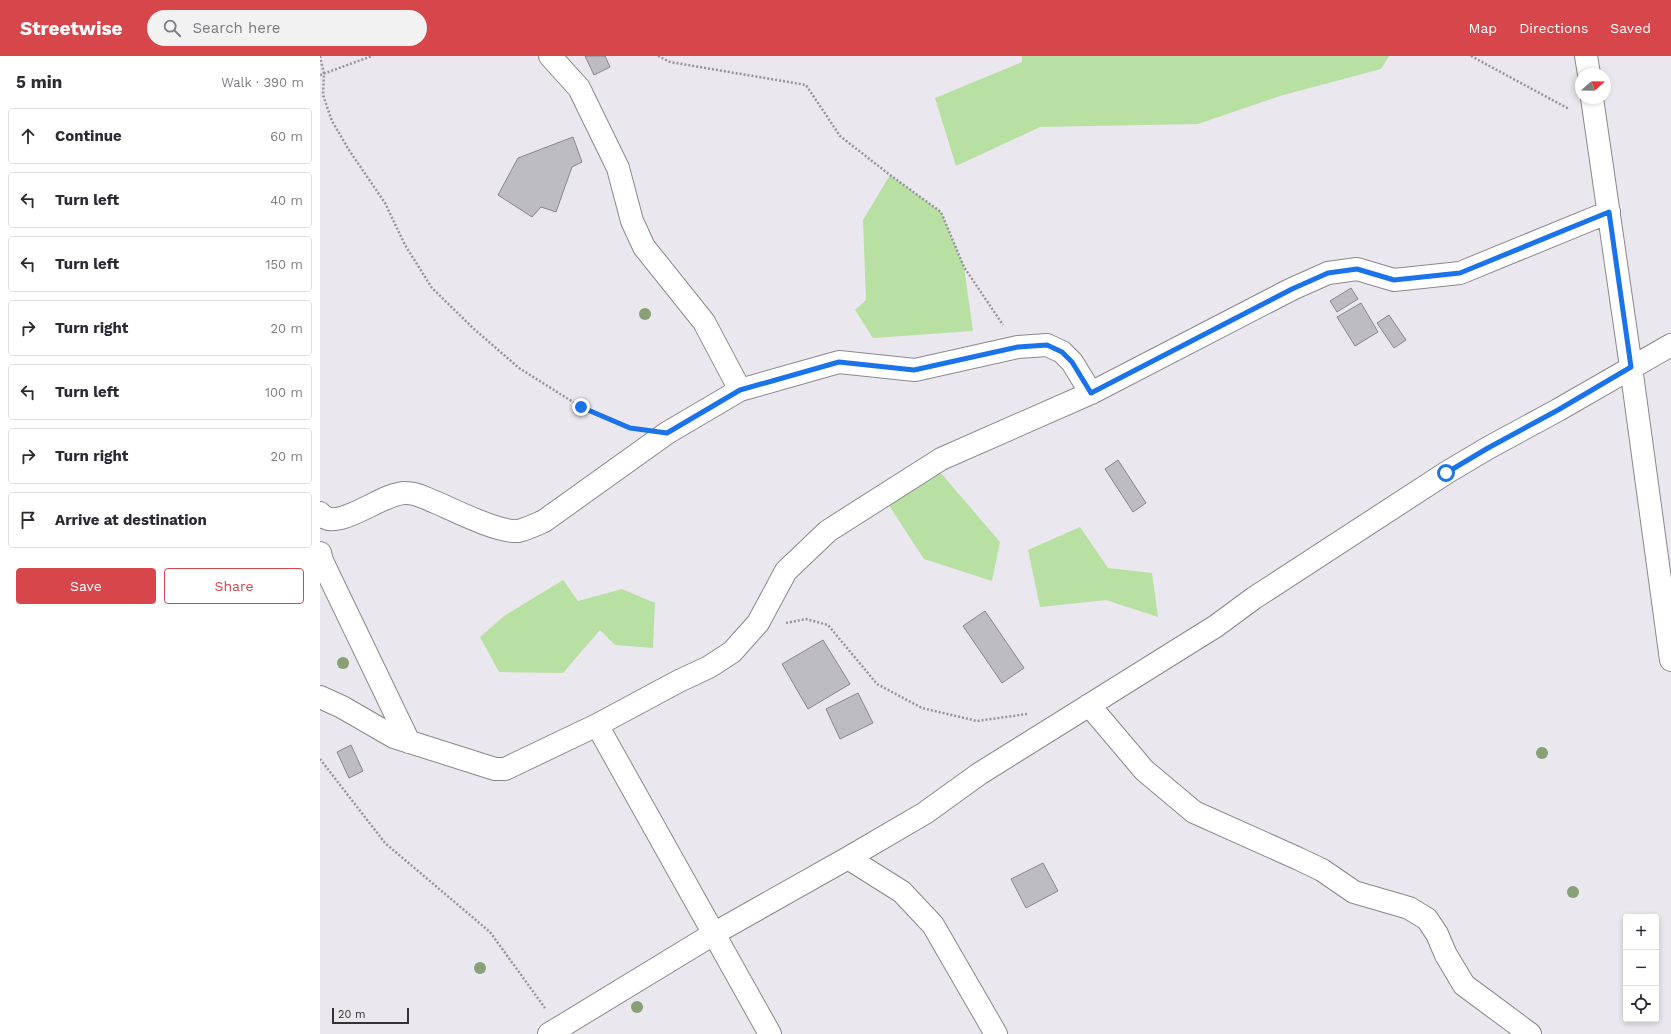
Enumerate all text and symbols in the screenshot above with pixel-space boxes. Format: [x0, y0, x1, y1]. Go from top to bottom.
search box [147, 10, 427, 46]
text: Streetwise [20, 17, 123, 40]
icon: search [161, 17, 183, 39]
text: Search here [193, 19, 280, 37]
text: Map [1469, 20, 1497, 36]
text: Directions [1519, 20, 1588, 36]
text: Saved [1610, 20, 1651, 36]
north arrow [1575, 68, 1611, 104]
text: 5 min [16, 72, 62, 92]
text: Walk · 390 m [221, 75, 304, 90]
icon: ahead [17, 125, 39, 147]
text: Continue [55, 127, 122, 145]
text: 60 m [270, 129, 303, 144]
icon: left [17, 189, 39, 211]
text: Turn left [55, 191, 119, 209]
text: 40 m [270, 193, 303, 208]
icon: left [17, 253, 39, 275]
text: Turn left [55, 255, 119, 273]
text: 150 m [265, 257, 303, 272]
icon: right [17, 317, 39, 339]
text: Turn right [55, 319, 128, 337]
text: 20 m [271, 321, 303, 336]
icon: left [17, 381, 39, 403]
text: Turn left [55, 383, 119, 401]
text: 100 m [265, 385, 303, 400]
route end [572, 398, 590, 416]
icon: right [17, 445, 39, 467]
text: Turn right [55, 447, 128, 465]
text: 20 m [271, 449, 303, 464]
route start [1437, 464, 1455, 482]
icon: arrive [17, 509, 39, 531]
text: Arrive at destination [55, 511, 207, 529]
button: Save [16, 568, 156, 604]
button: Share [164, 568, 304, 604]
map controls [1623, 914, 1659, 1022]
button: + [1623, 914, 1659, 950]
button: − [1623, 950, 1659, 986]
button: locate [1623, 986, 1659, 1022]
scale bar [332, 1006, 409, 1025]
text: 20 m [338, 1008, 366, 1021]

